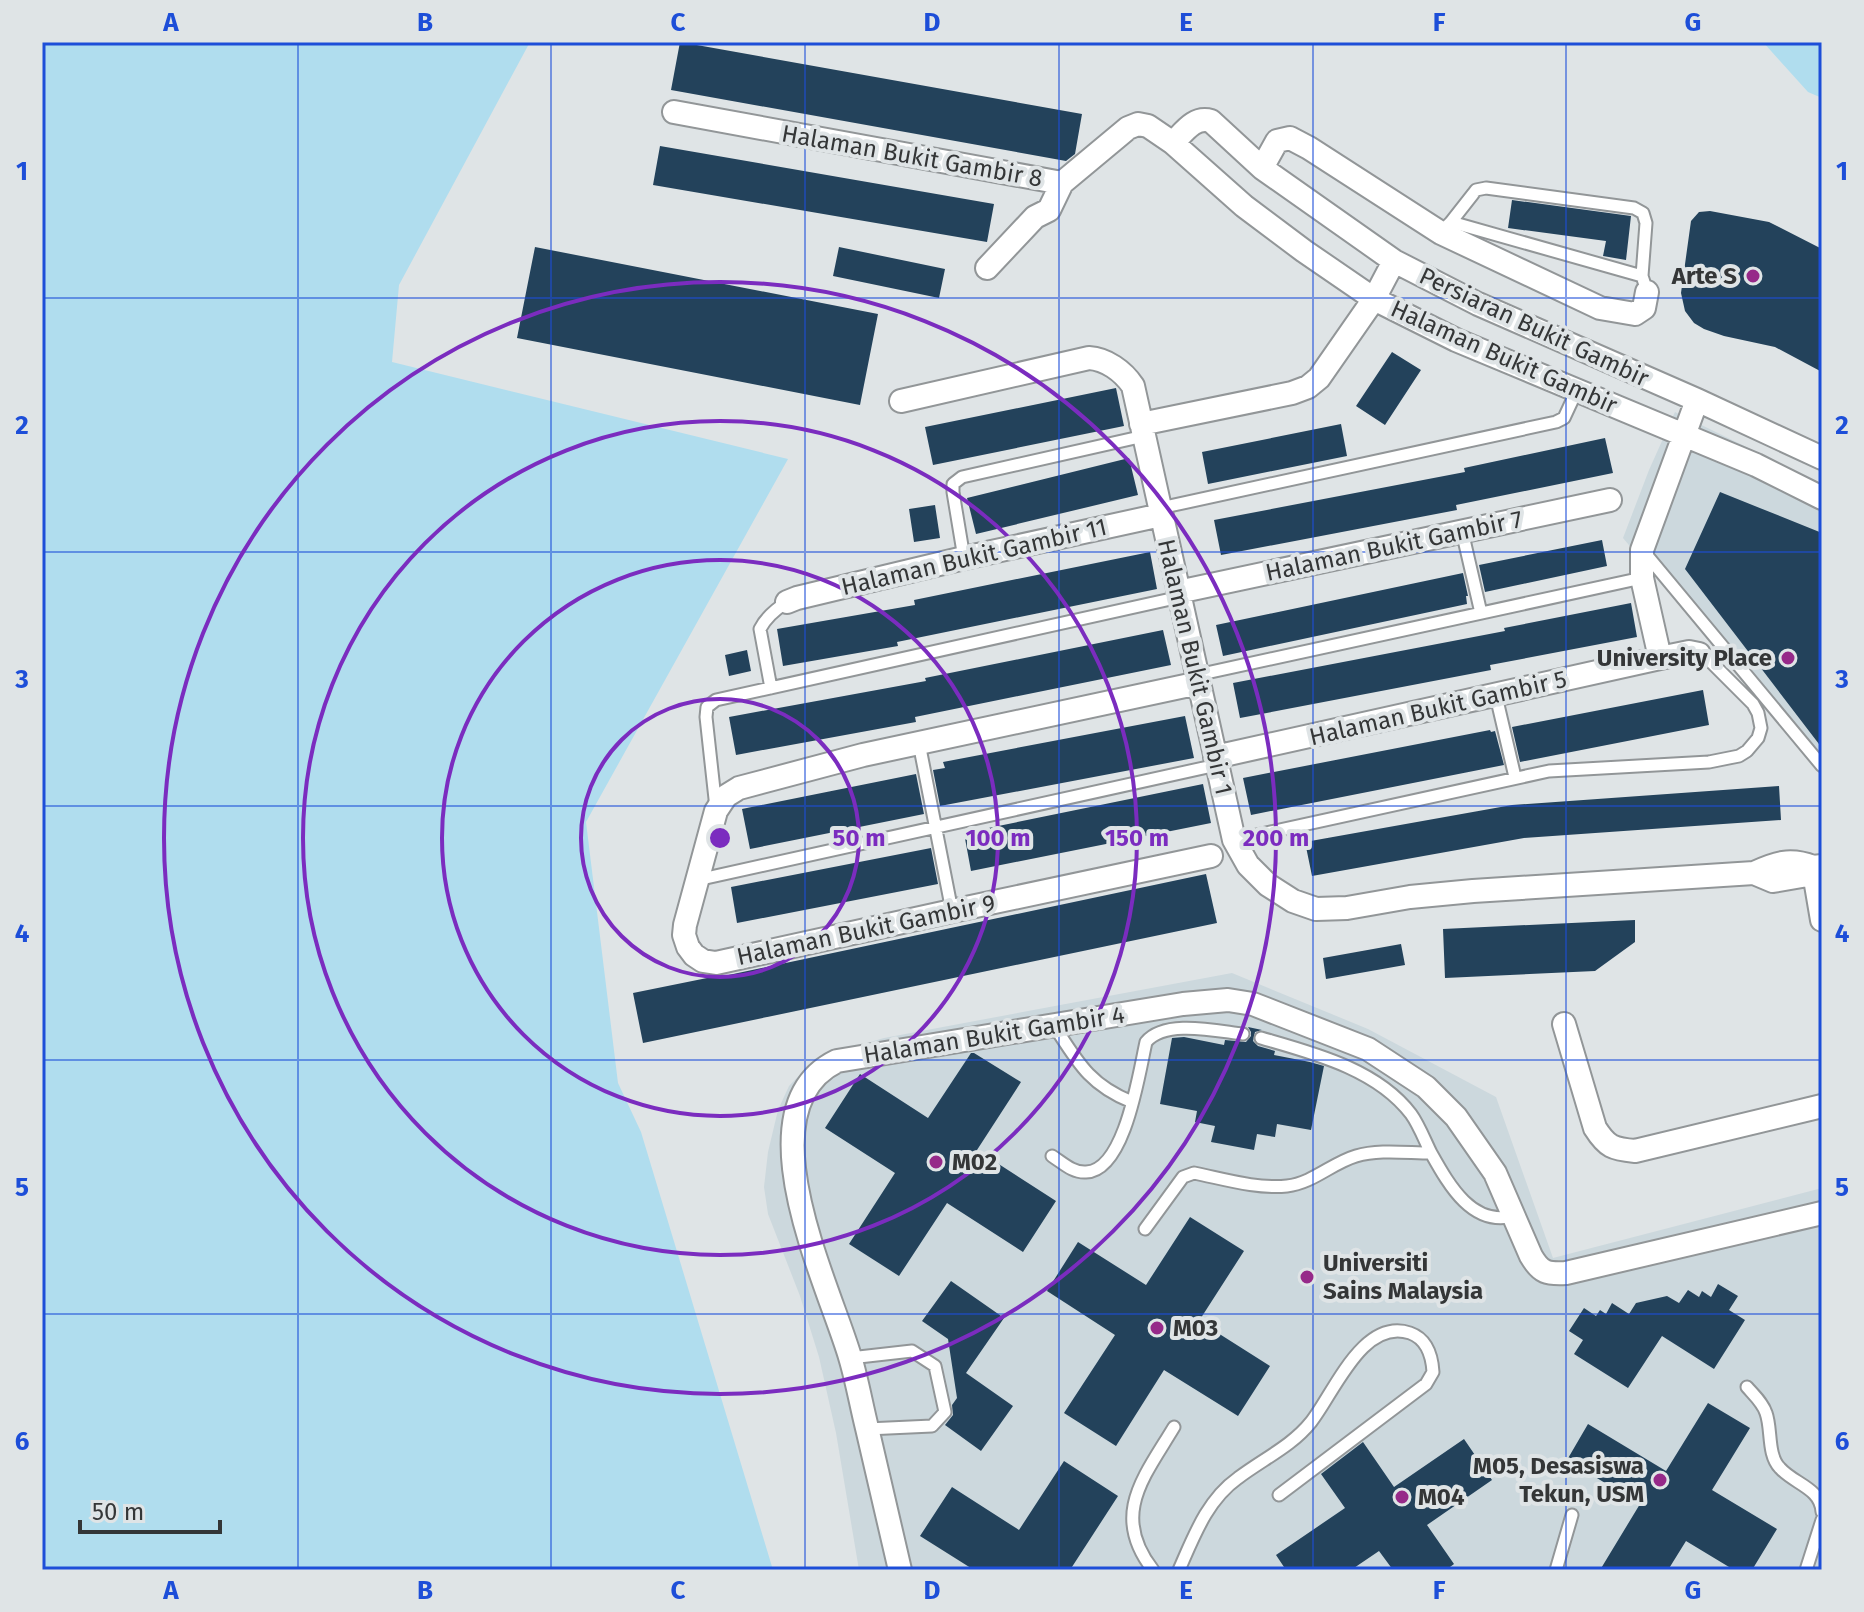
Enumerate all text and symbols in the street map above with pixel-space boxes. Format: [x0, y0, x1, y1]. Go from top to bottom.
text: A [162, 7, 179, 38]
text: B [417, 7, 433, 38]
text: C [671, 7, 686, 38]
text: D [924, 7, 941, 38]
text: E [1179, 7, 1193, 38]
text: F [1433, 7, 1446, 38]
text: G [1685, 7, 1701, 38]
street label: Halaman Bukit Gambir 8 [779, 119, 1045, 193]
text: 1 [16, 156, 28, 187]
text: 1 [1836, 156, 1848, 187]
street label: Persiaran Bukit Gambir [1415, 262, 1654, 393]
place label: Arte S [1671, 262, 1737, 290]
marker: Arte S [1744, 267, 1762, 285]
street label: Halaman Bukit Gambir [1386, 294, 1622, 420]
text: 2 [15, 410, 29, 441]
text: 2 [1835, 410, 1849, 441]
street label: Halaman Bukit Gambir 7 [1263, 505, 1525, 587]
street label: Halaman Bukit Gambir 11 [839, 513, 1109, 601]
street label: Halaman Bukit Gambir 1 [1152, 536, 1238, 798]
place label: University Place [1597, 644, 1772, 672]
marker: University Place [1779, 649, 1797, 667]
text: 3 [14, 664, 29, 695]
text: 3 [1834, 664, 1849, 695]
street label: Halaman Bukit Gambir 5 [1307, 665, 1569, 751]
centre of rings [706, 824, 734, 852]
text: 50 m [833, 824, 885, 852]
text: 100 m [965, 824, 1031, 852]
text: 150 m [1105, 824, 1169, 852]
text: 200 m [1243, 824, 1309, 852]
street label: Halaman Bukit Gambir 9 [734, 889, 998, 971]
text: 4 [15, 918, 30, 949]
text: 4 [1835, 918, 1850, 949]
street label: Halaman Bukit Gambir 4 [861, 1000, 1127, 1069]
place label: M02 [952, 1148, 997, 1176]
marker: M02 [927, 1153, 945, 1171]
text: 5 [15, 1172, 29, 1203]
text: 5 [1835, 1172, 1849, 1203]
place label: Universiti Sains Malaysia [1323, 1249, 1483, 1305]
marker: Universiti Sains Malaysia [1298, 1268, 1316, 1286]
place label: M03 [1173, 1314, 1218, 1342]
marker: M03 [1148, 1319, 1166, 1337]
text: 6 [15, 1426, 30, 1457]
text: 6 [1835, 1426, 1850, 1457]
place label: M05, Desasiswa Tekun, USM [1473, 1452, 1644, 1508]
marker: M05, Desasiswa Tekun, USM [1651, 1471, 1669, 1489]
place label: M04 [1418, 1483, 1465, 1511]
scale bar [80, 1484, 220, 1534]
marker: M04 [1393, 1488, 1411, 1506]
text: 50 m [92, 1498, 144, 1526]
text: A [162, 1575, 179, 1606]
text: B [417, 1575, 433, 1606]
text: C [671, 1575, 686, 1606]
text: D [924, 1575, 941, 1606]
text: E [1179, 1575, 1193, 1606]
text: F [1433, 1575, 1446, 1606]
text: G [1685, 1575, 1701, 1606]

